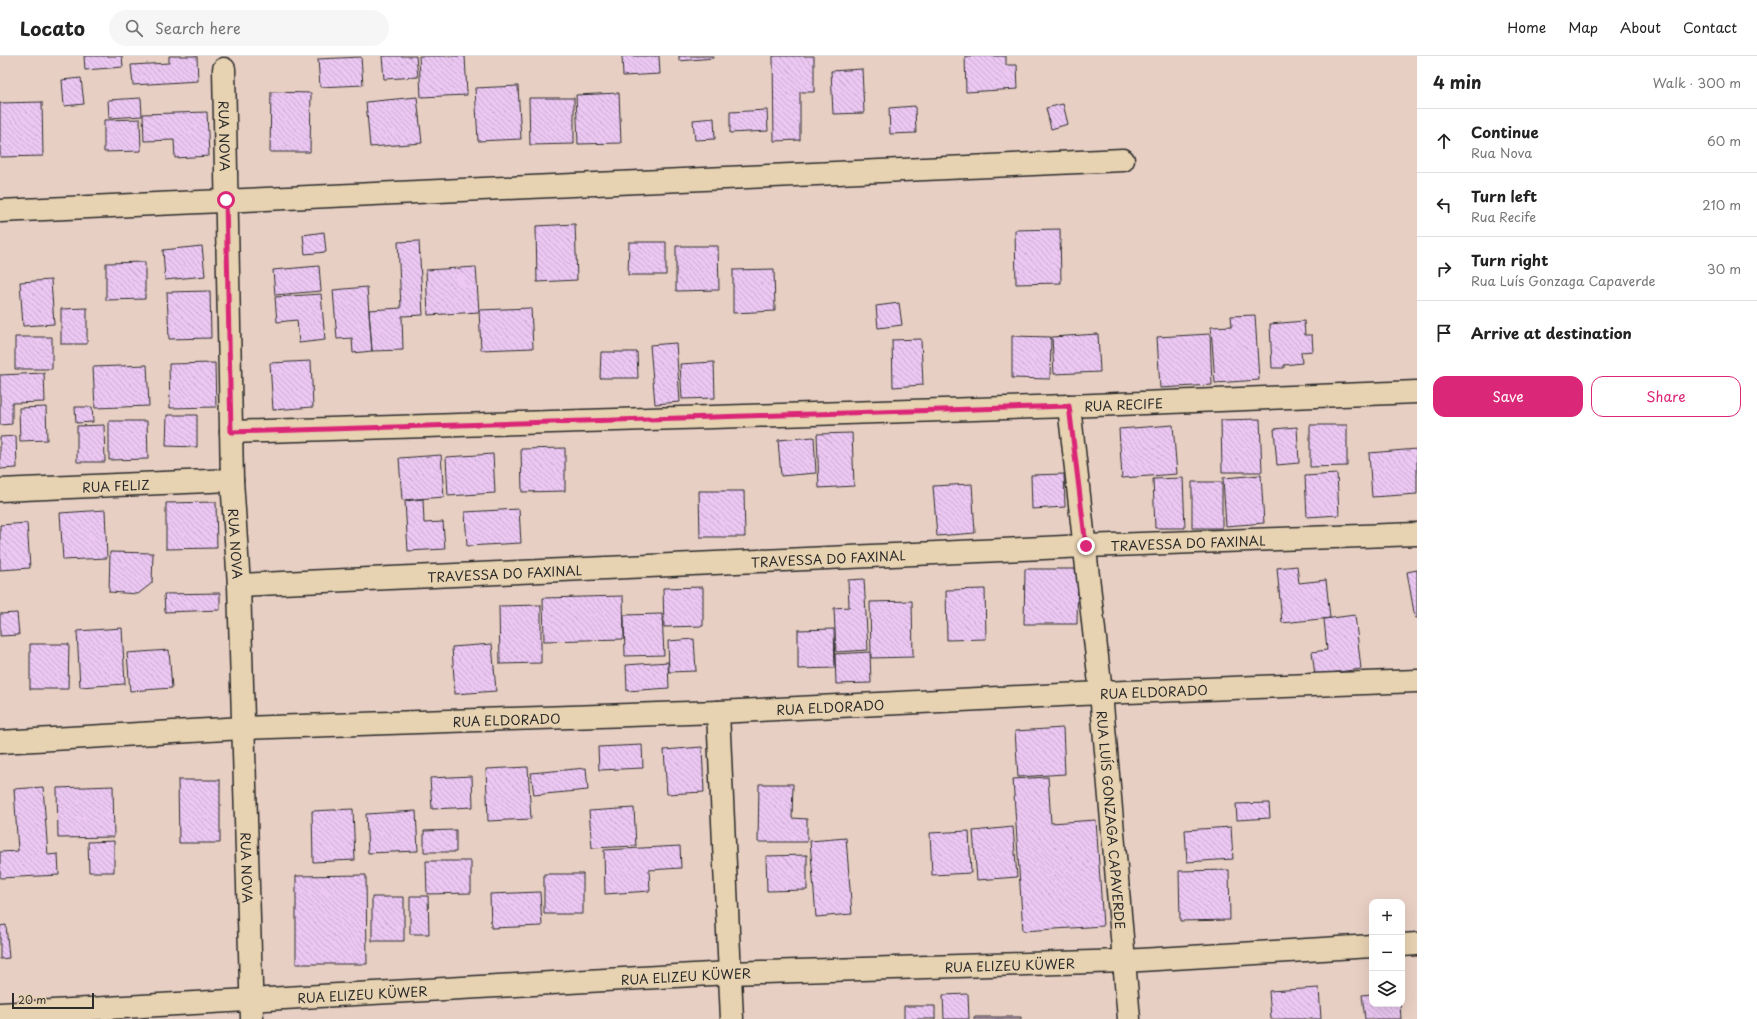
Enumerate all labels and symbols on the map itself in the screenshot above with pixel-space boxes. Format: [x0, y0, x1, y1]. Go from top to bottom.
street label: RUA NOVA [215, 100, 235, 172]
route start [217, 191, 235, 209]
street label: RUA RECIFE [1084, 393, 1163, 415]
street label: RUA FELIZ [82, 474, 150, 496]
street label: RUA NOVA [224, 508, 248, 580]
street label: TRAVESSA DO FAXINAL [1110, 530, 1266, 555]
route end [1077, 537, 1095, 555]
street label: TRAVESSA DO FAXINAL [751, 545, 907, 571]
street label: TRAVESSA DO FAXINAL [427, 560, 583, 586]
street label: RUA ELDORADO [1100, 679, 1208, 703]
street label: RUA ELDORADO [776, 694, 885, 719]
street label: RUA ELDORADO [452, 708, 561, 730]
street label: RUA LUÍS GONZAGA CAPAVERDE [1093, 710, 1131, 930]
street label: RUA NOVA [237, 832, 258, 903]
street label: RUA ELIZEU KÜWER [944, 953, 1075, 976]
street label: RUA ELIZEU KÜWER [620, 963, 751, 989]
street label: RUA ELIZEU KÜWER [297, 980, 428, 1007]
scale bar [12, 991, 94, 1010]

